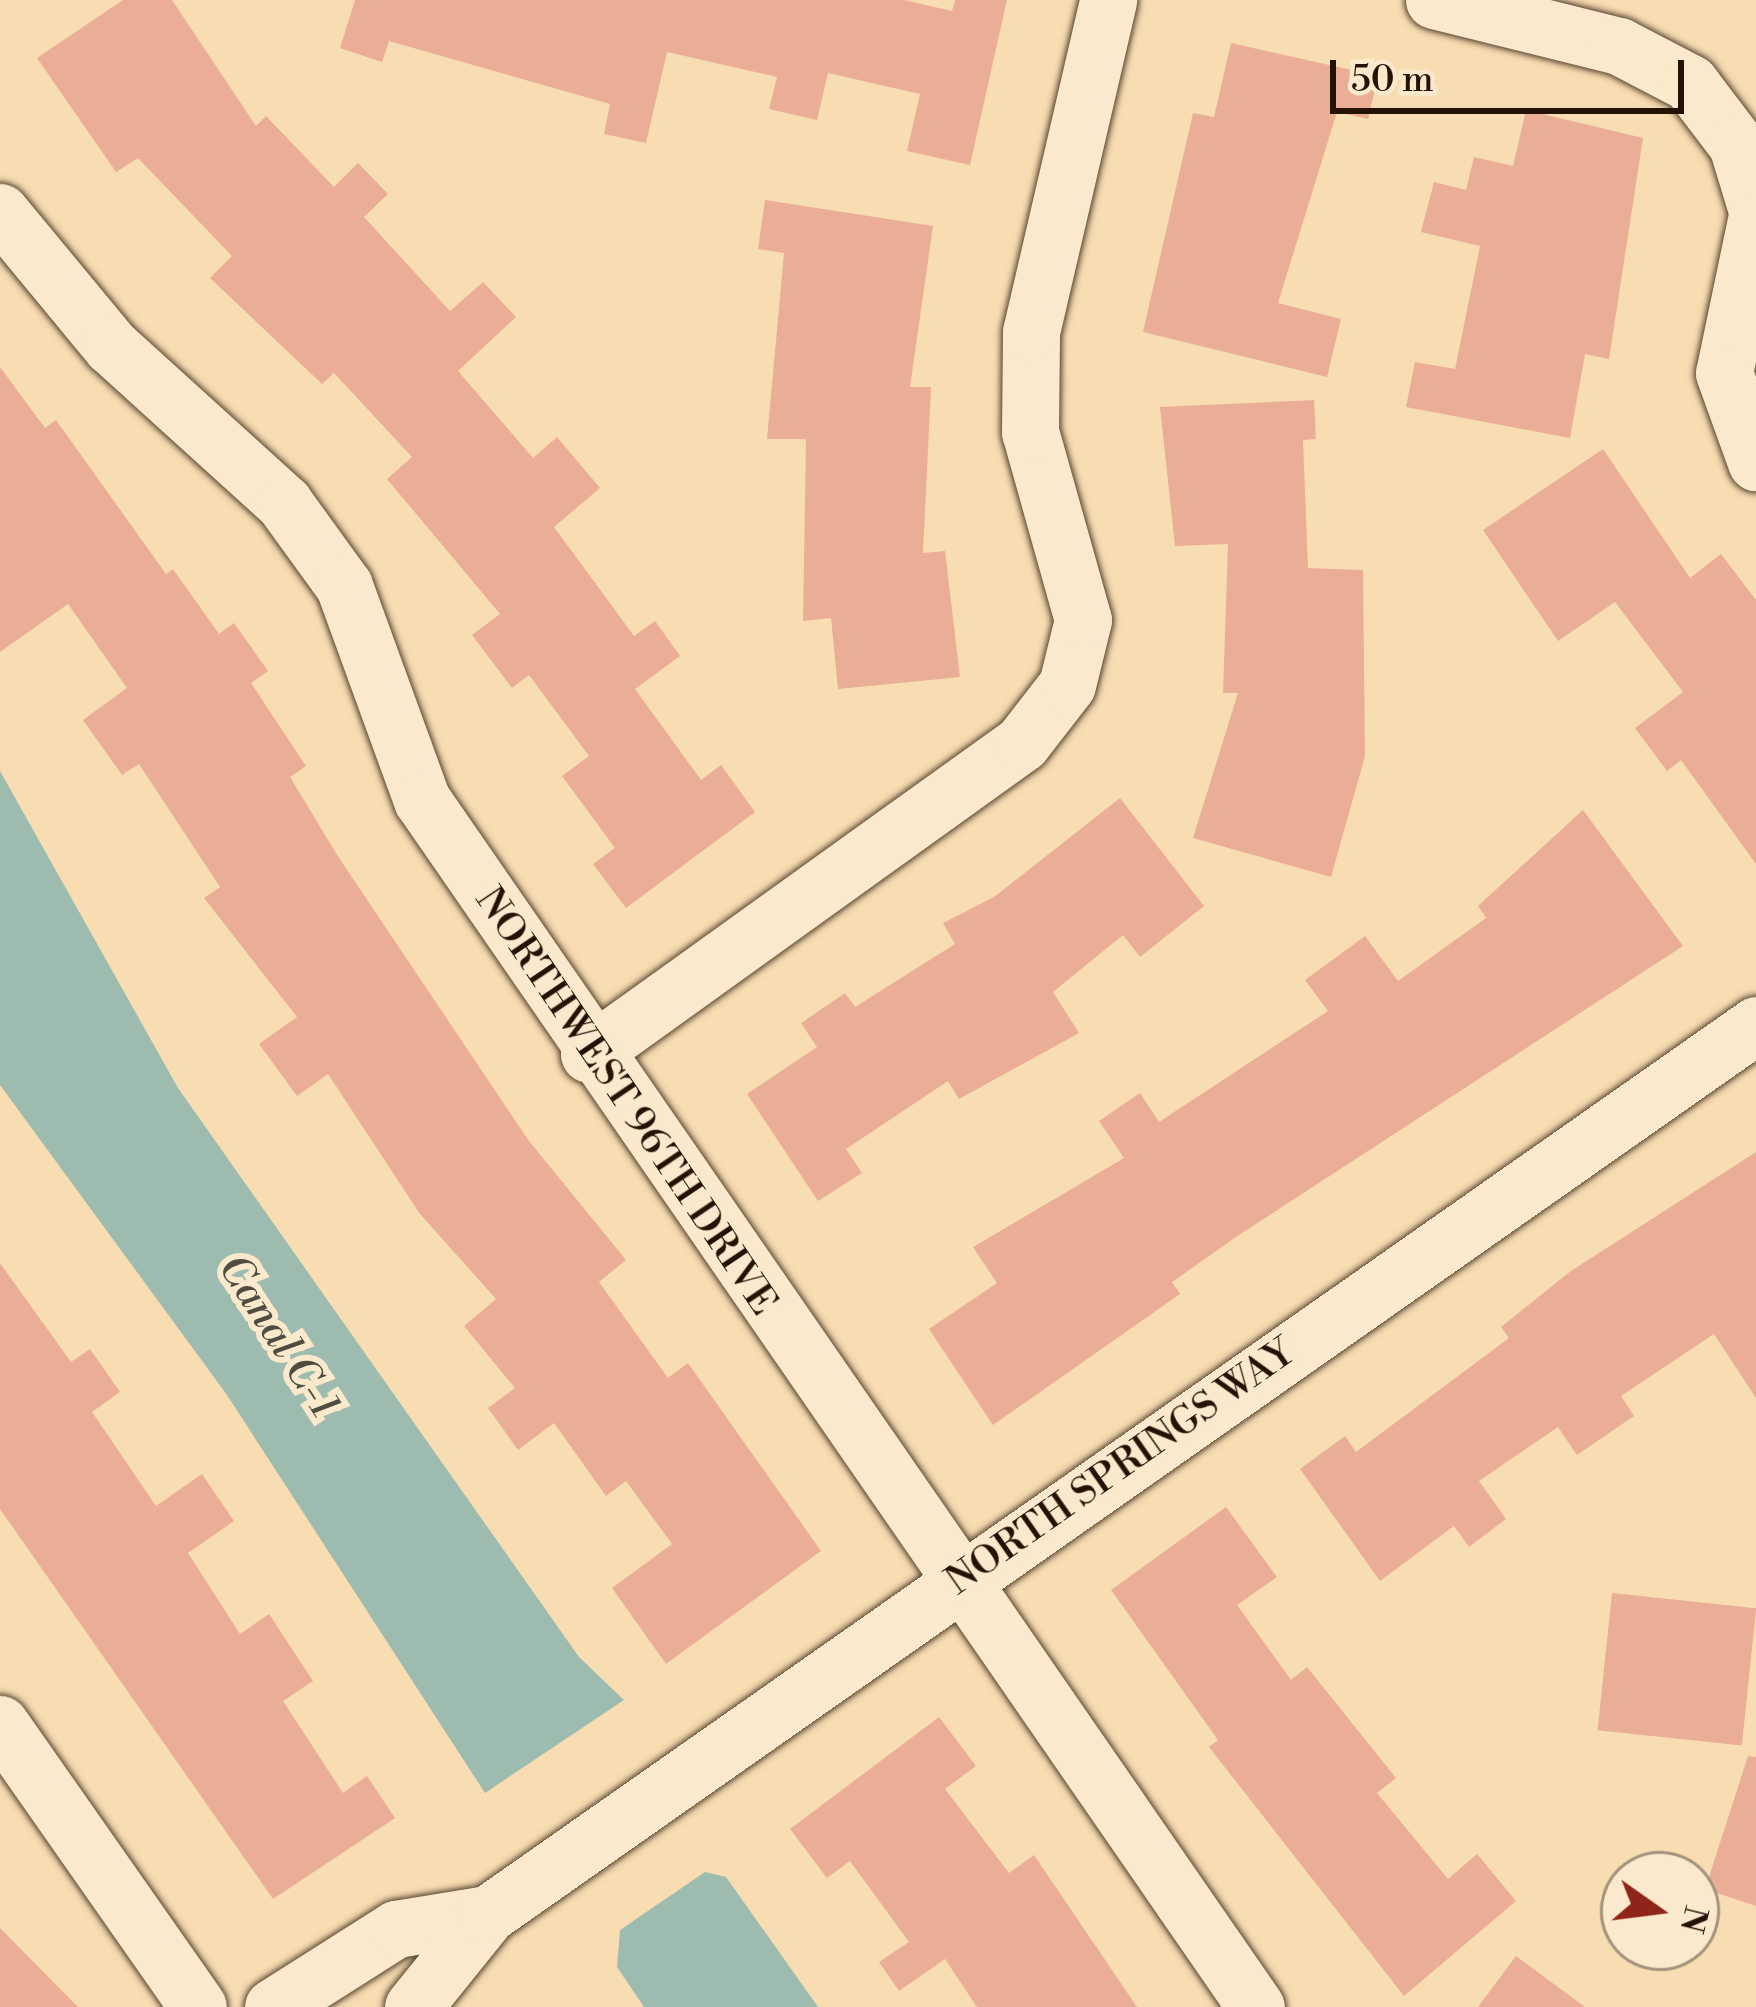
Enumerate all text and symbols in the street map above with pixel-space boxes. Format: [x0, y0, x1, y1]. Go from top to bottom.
scale bar [1336, 36, 1690, 110]
text: 50 m [1351, 58, 1434, 103]
street label: NORTHWEST 96TH DRIVE [464, 879, 786, 1325]
water label: Canal C-1 [206, 1246, 348, 1426]
street label: NORTH SPRINGS WAY [938, 1330, 1304, 1606]
north arrow [1600, 1851, 1720, 1971]
text: N [1669, 1901, 1716, 1937]

